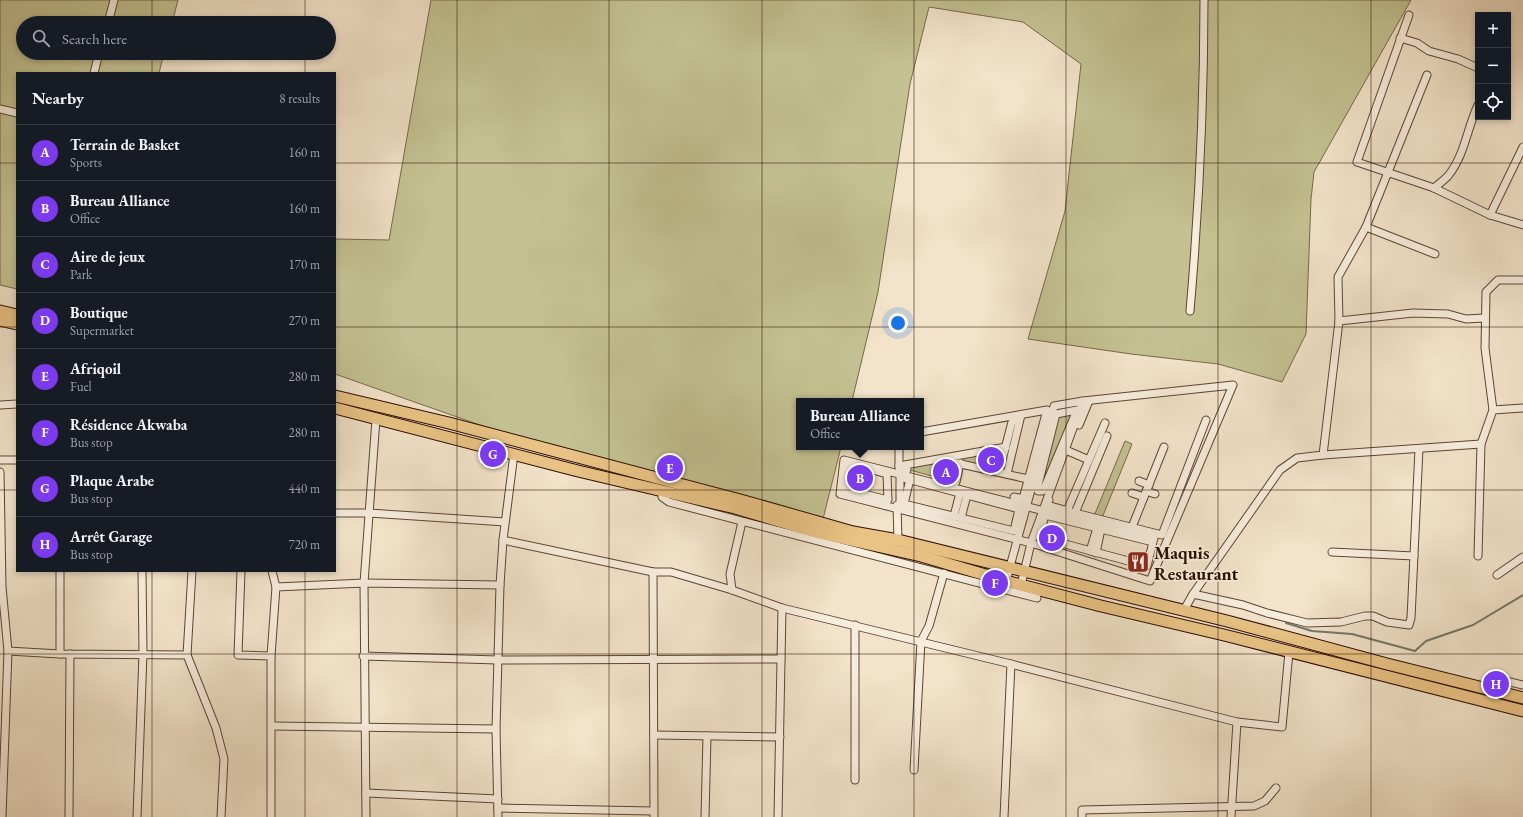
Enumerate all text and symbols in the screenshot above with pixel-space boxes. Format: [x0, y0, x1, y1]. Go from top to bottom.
map controls [1475, 12, 1511, 120]
button: + [1475, 12, 1511, 48]
search box [16, 16, 336, 60]
icon: search [30, 27, 52, 49]
text: Search here [62, 29, 127, 48]
button: − [1475, 48, 1511, 84]
button: locate [1475, 84, 1511, 120]
text: Nearby [32, 87, 84, 109]
text: 8 results [279, 90, 320, 107]
text: Terrain de Basket [70, 135, 180, 154]
text: A [40, 144, 50, 161]
text: 160 m [289, 144, 320, 161]
text: Sports [70, 154, 102, 171]
text: Bureau Alliance [70, 191, 170, 210]
text: B [41, 200, 49, 217]
text: 160 m [289, 200, 320, 217]
text: Office [70, 210, 100, 227]
text: Aire de jeux [70, 247, 145, 266]
text: C [40, 256, 50, 273]
text: 170 m [289, 256, 320, 273]
text: Park [70, 266, 92, 283]
text: Boutique [70, 303, 128, 322]
text: D [40, 312, 50, 329]
text: 270 m [289, 312, 320, 329]
your location [888, 313, 908, 333]
text: Supermarket [70, 322, 134, 339]
text: Afriqoil [70, 359, 121, 378]
text: E [41, 368, 49, 385]
text: 280 m [289, 368, 320, 385]
text: Fuel [70, 378, 92, 395]
popup [796, 398, 924, 450]
text: Bureau Alliance [810, 406, 910, 425]
text: Résidence Akwaba [70, 415, 187, 434]
text: F [41, 424, 49, 441]
text: 280 m [289, 424, 320, 441]
text: Office [810, 425, 840, 442]
text: Bus stop [70, 434, 113, 451]
pin: G [480, 439, 506, 469]
pin: C [978, 445, 1004, 475]
pin: E [657, 453, 683, 483]
pin: A [933, 457, 959, 487]
pin: B [847, 463, 873, 493]
text: Plaque Arabe [70, 471, 154, 490]
text: G [40, 480, 50, 497]
text: 440 m [289, 480, 320, 497]
text: Bus stop [70, 490, 113, 507]
pin: D [1039, 523, 1065, 553]
text: Arrêt Garage [70, 527, 152, 546]
text: H [40, 536, 50, 553]
text: 720 m [289, 536, 320, 553]
place label: Maquis Restaurant [1154, 541, 1238, 585]
text: Bus stop [70, 546, 113, 563]
restaurant icon: Maquis Restaurant [1125, 549, 1151, 575]
pin: F [982, 568, 1008, 598]
pin: H [1483, 669, 1509, 699]

